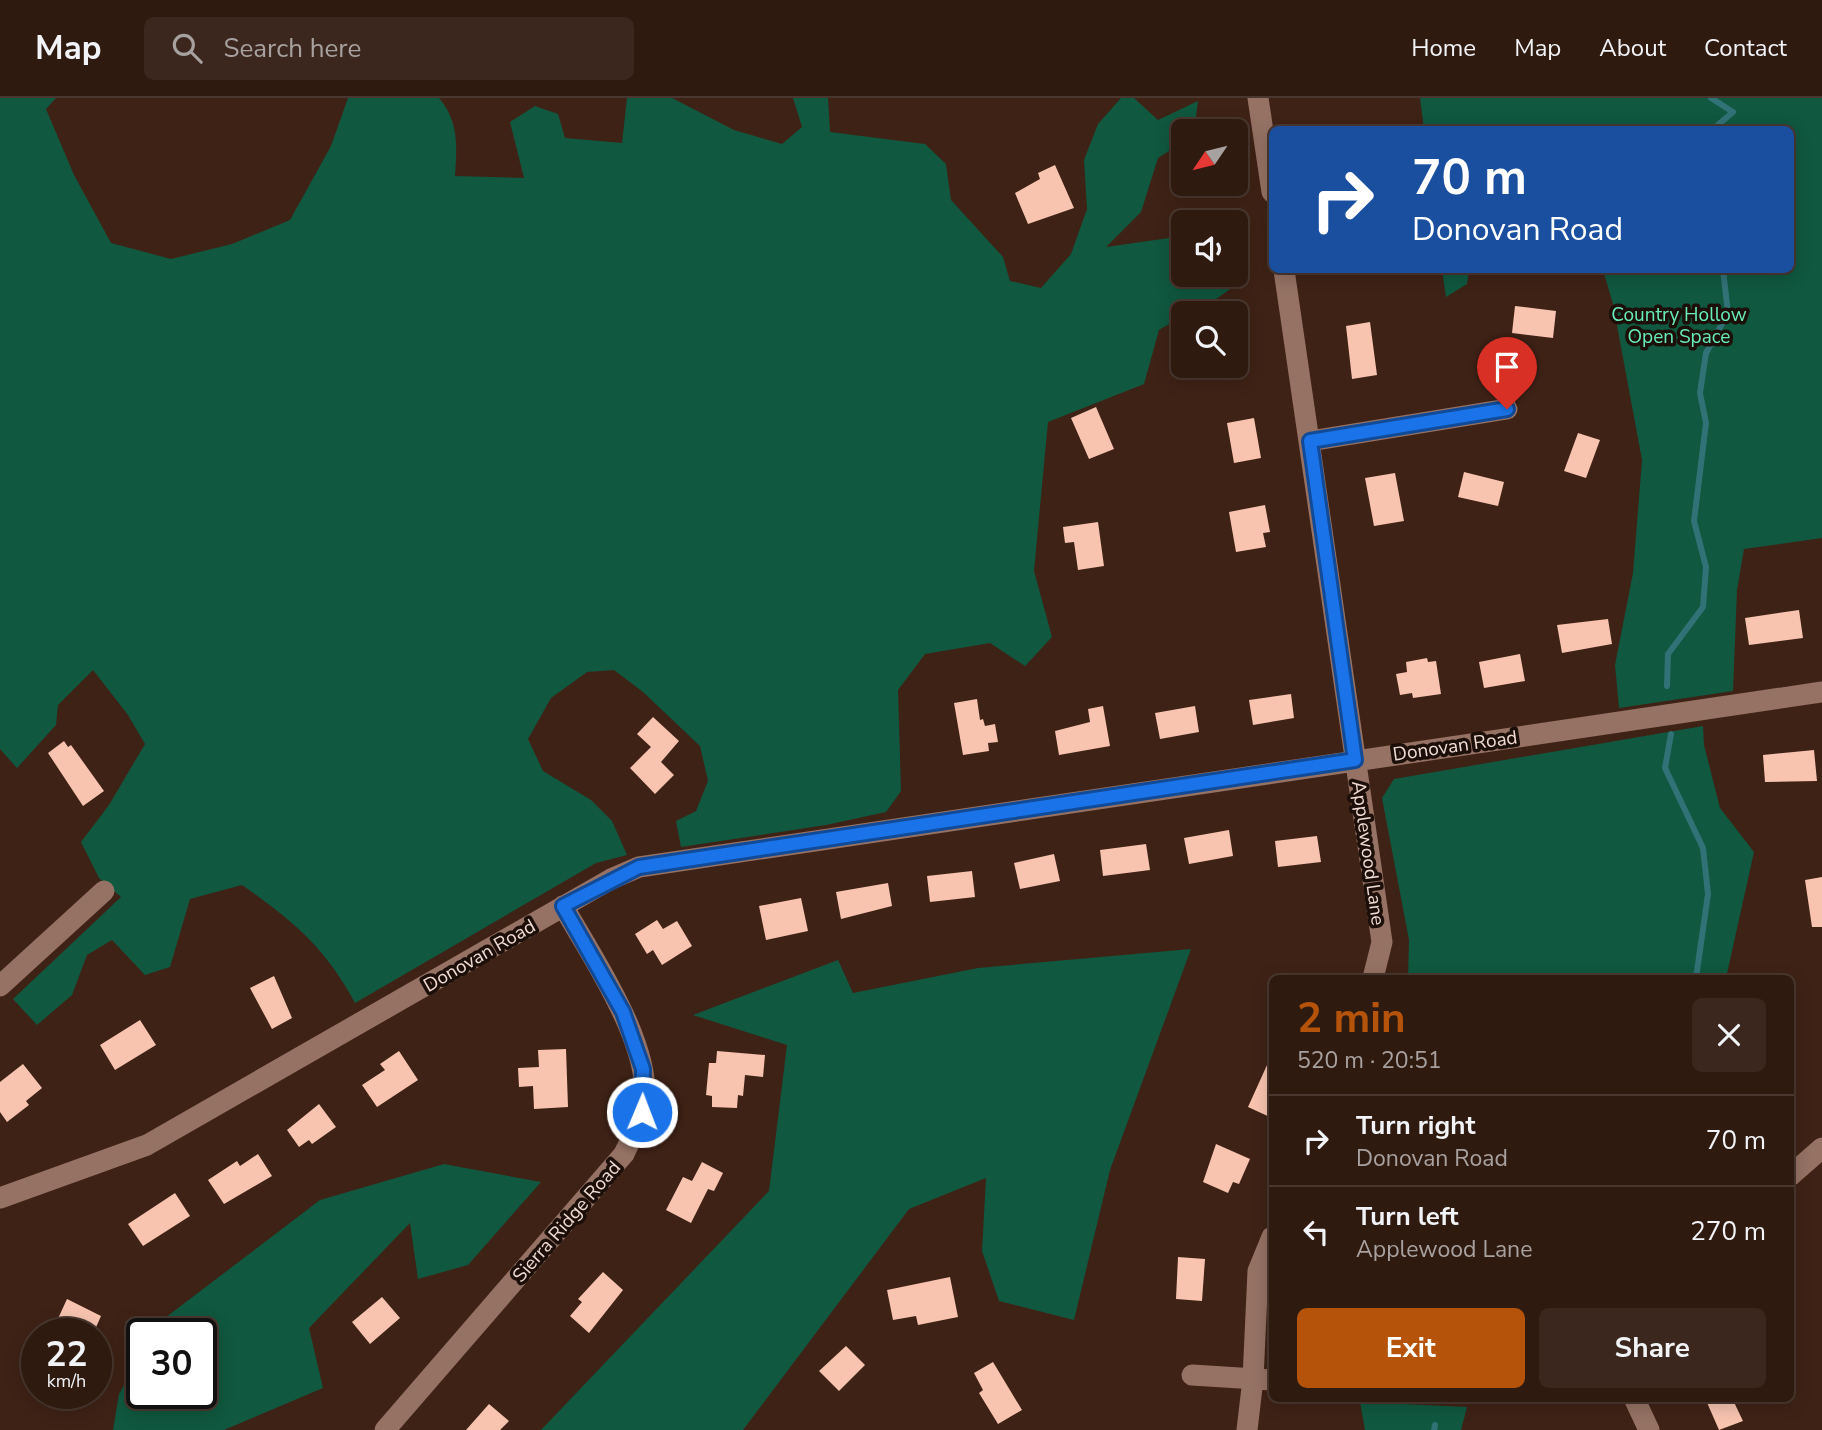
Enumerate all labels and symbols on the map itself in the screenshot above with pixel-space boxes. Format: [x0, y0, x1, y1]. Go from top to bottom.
north arrow [1171, 119, 1248, 196]
park label: Country Hollow Open Space [1611, 302, 1747, 350]
pin [1477, 337, 1537, 409]
street label: Donovan Road [1391, 724, 1519, 768]
street label: Applewood Lane [1345, 779, 1391, 927]
street label: Donovan Road [419, 913, 540, 998]
position arrow [605, 1075, 679, 1149]
street label: Sierra Ridge Road [507, 1155, 627, 1288]
speed limit sign: 30 [126, 1318, 217, 1409]

